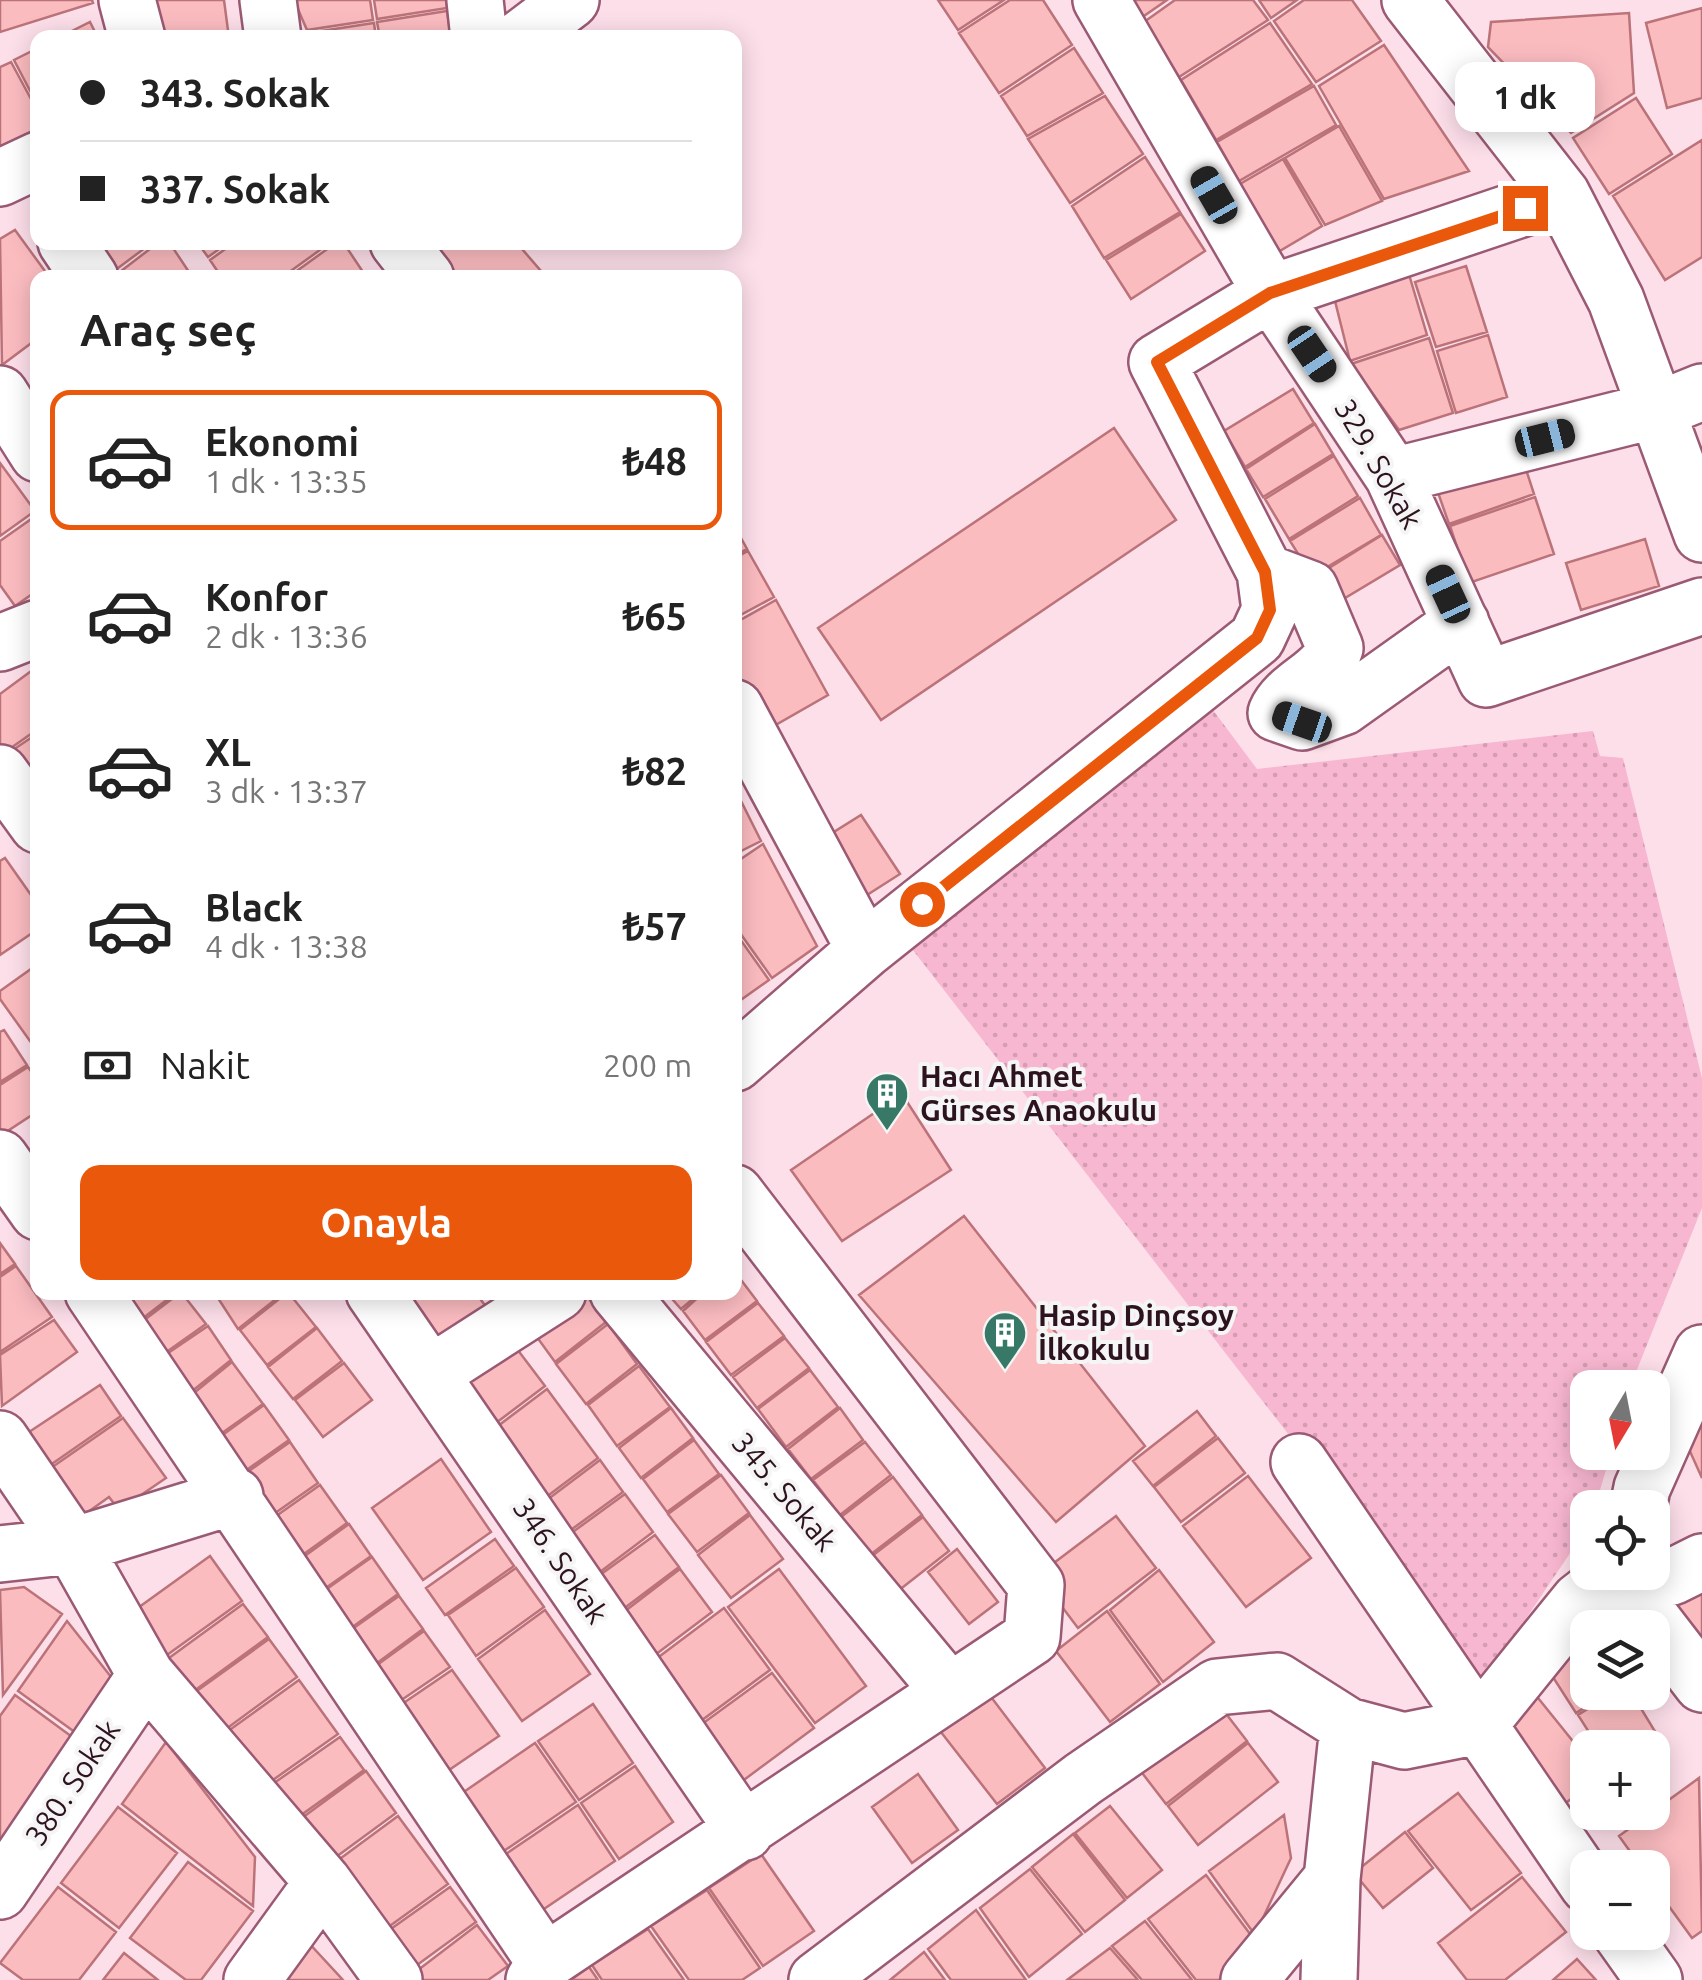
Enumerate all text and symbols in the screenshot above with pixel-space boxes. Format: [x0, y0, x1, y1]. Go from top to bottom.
callout: 1 dk [1455, 63, 1595, 133]
text: 343. Sokak [140, 72, 330, 114]
text: 1 dk [1494, 79, 1556, 115]
car [1186, 162, 1242, 228]
text: 337. Sokak [140, 168, 330, 210]
route end [1503, 186, 1548, 231]
text: Araç seç [80, 304, 256, 355]
car [1283, 321, 1341, 387]
street label: 329. Sokak [1328, 393, 1430, 534]
icon: car [85, 415, 175, 505]
car [1512, 416, 1578, 460]
text: Ekonomi [205, 421, 359, 463]
text: ₺48 [622, 440, 687, 482]
text: 1 dk · 13:35 [205, 463, 368, 499]
car [1422, 560, 1474, 628]
icon: car [85, 570, 175, 660]
text: Konfor [205, 576, 328, 618]
text: ₺65 [622, 595, 687, 637]
text: 2 dk · 13:36 [205, 618, 368, 654]
car [1269, 698, 1335, 746]
icon: car [85, 725, 175, 815]
text: XL [205, 731, 251, 773]
text: ₺82 [622, 750, 687, 792]
text: 3 dk · 13:37 [205, 773, 368, 809]
icon: car [85, 880, 175, 970]
route start [900, 882, 945, 927]
text: Black [205, 886, 303, 928]
text: ₺57 [622, 905, 687, 947]
text: 4 dk · 13:38 [205, 928, 368, 964]
icon: cash [80, 1038, 135, 1093]
text: Nakit [160, 1044, 250, 1086]
text: 200 m [603, 1047, 692, 1083]
place label: Hacı Ahmet Gürses Anaokulu [920, 1059, 1157, 1127]
building icon: Hacı Ahmet Gürses Anaokulu [864, 1071, 910, 1132]
button: Onayla [80, 1165, 692, 1280]
place label: Hasip Dinçsoy İlkokulu [1038, 1298, 1234, 1366]
building icon: Hasip Dinçsoy İlkokulu [982, 1310, 1028, 1371]
north arrow [1570, 1370, 1670, 1470]
map controls [1570, 1370, 1670, 1950]
street label: 345. Sokak [725, 1425, 844, 1557]
button: locate [1570, 1490, 1670, 1590]
street label: 346. Sokak [506, 1491, 615, 1630]
button: layers [1570, 1610, 1670, 1710]
street label: 380. Sokak [18, 1713, 127, 1852]
button: + [1570, 1730, 1670, 1830]
button: − [1570, 1850, 1670, 1950]

